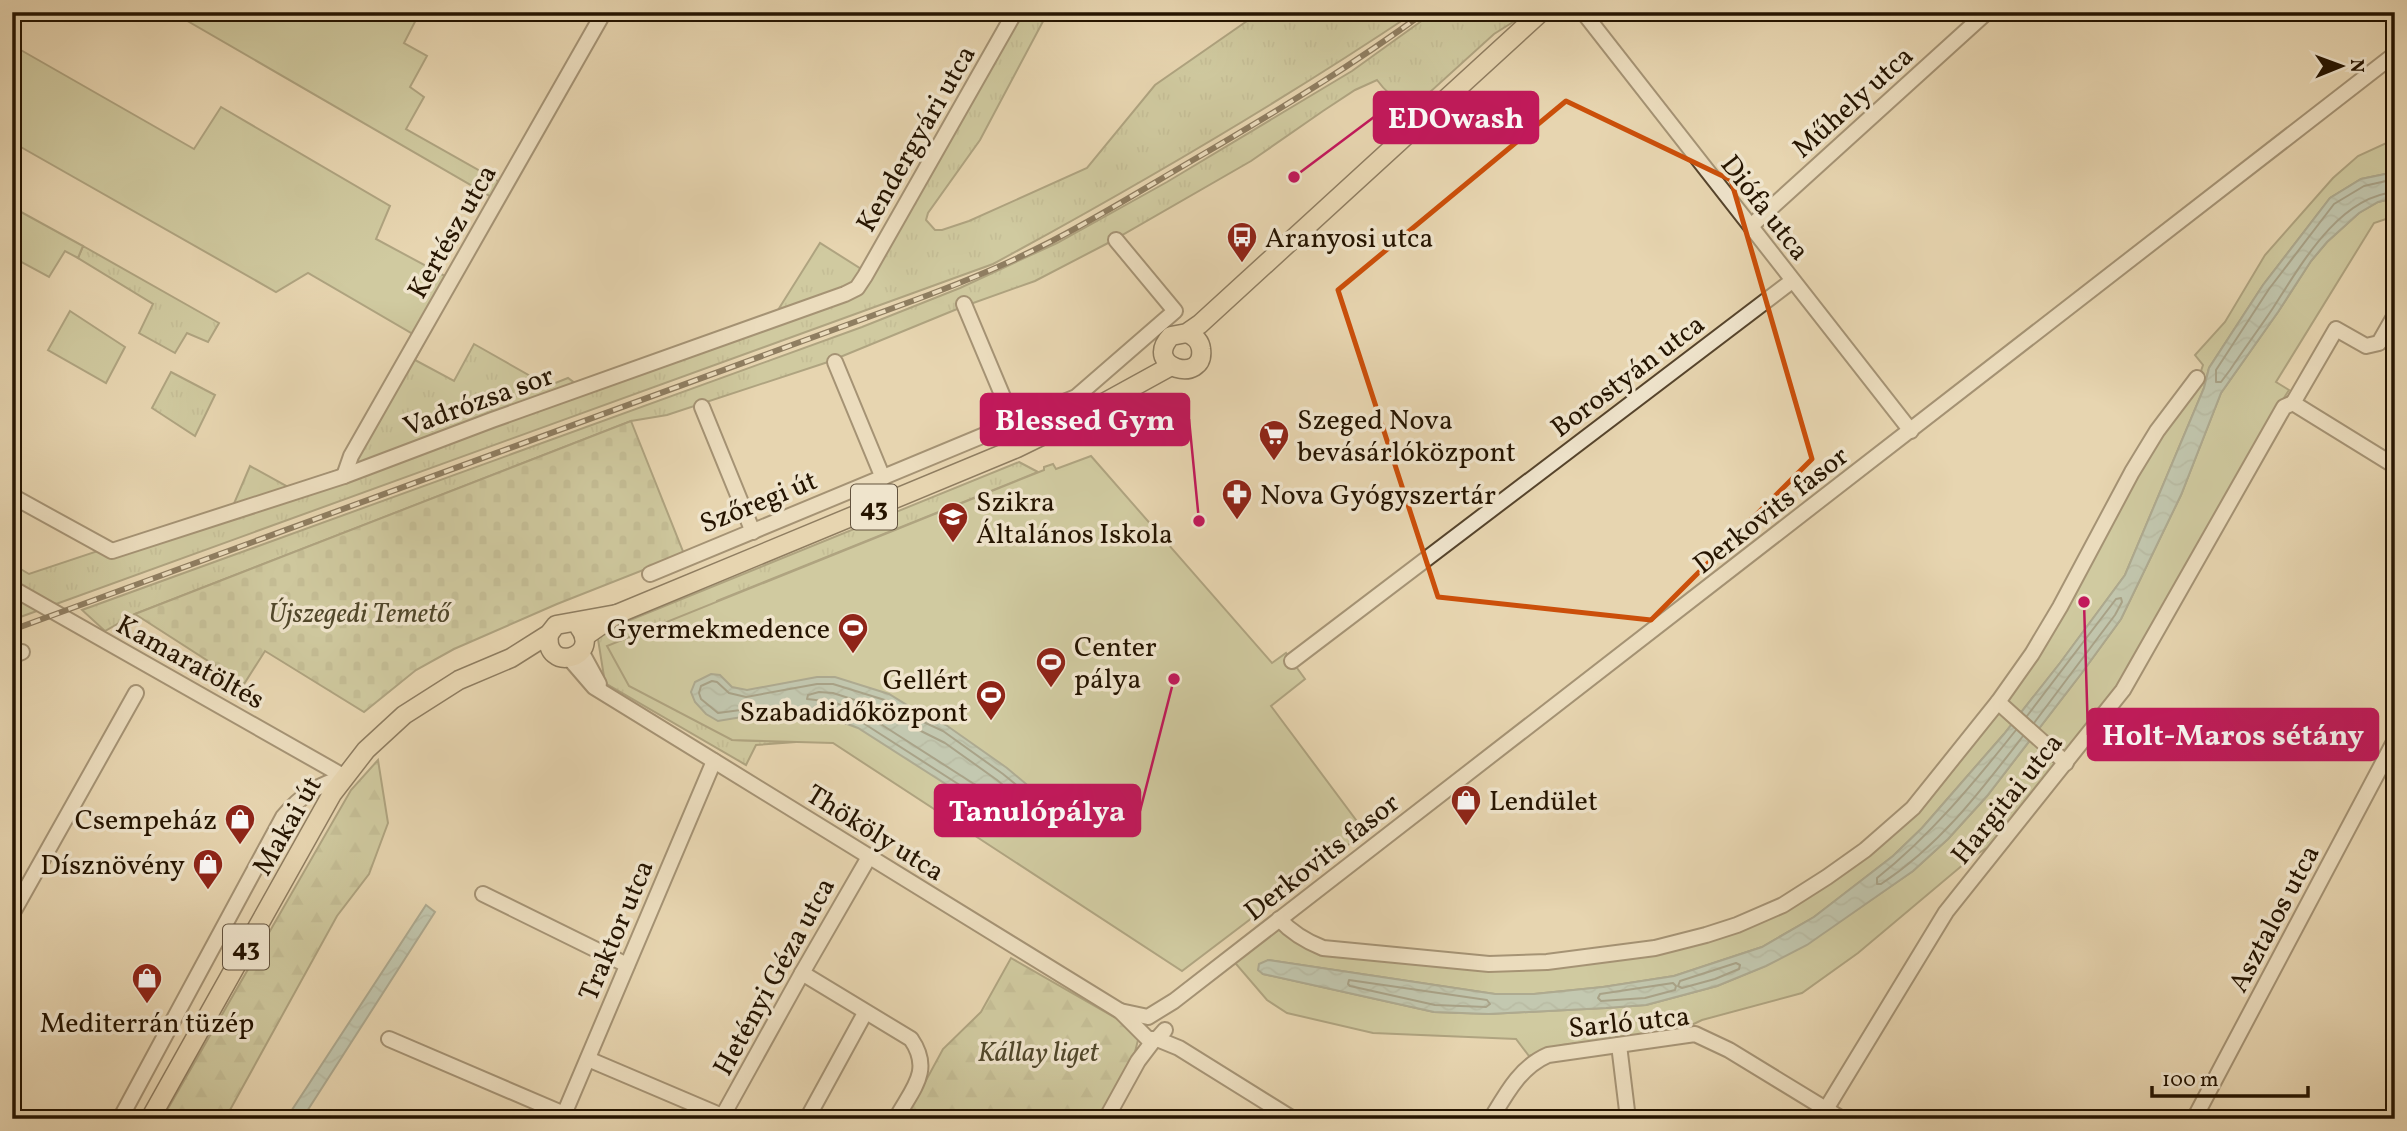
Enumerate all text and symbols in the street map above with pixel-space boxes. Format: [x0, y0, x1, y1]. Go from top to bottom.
north arrow [2306, 32, 2376, 102]
street label: Műhely utca [1784, 38, 1923, 168]
street label: Kendergyári utca [848, 39, 986, 240]
text: N [2343, 59, 2369, 73]
callout: EDOwash [1374, 92, 1538, 143]
text: EDOwash [1388, 99, 1524, 141]
street label: Diófa utca [1710, 147, 1818, 270]
street label: Kertész utca [399, 158, 507, 307]
bus stop icon: Aranyosi utca [1225, 220, 1259, 264]
place label: Aranyosi utca [1265, 220, 1434, 259]
street label: Borostyán utca [1543, 306, 1714, 448]
street label: Vadrózsa sor [398, 357, 560, 448]
callout: Blessed Gym [981, 394, 1189, 445]
text: Blessed Gym [995, 401, 1175, 443]
place label: Szeged Nova bevásárlóközpont [1297, 402, 1516, 473]
supermarket icon: Szeged Nova bevásárlóközpont [1257, 418, 1291, 462]
street label: Derkovits fasor [1686, 438, 1858, 584]
street label: Szőregi út [694, 462, 823, 545]
pharmacy icon: Nova Gyógyszertár [1220, 477, 1254, 521]
place label: Nova Gyógyszertár [1260, 477, 1496, 516]
place label: Szikra Általános Iskola [976, 484, 1173, 555]
road number: 43 [851, 485, 897, 530]
school or university icon: Szikra Általános Iskola [936, 500, 970, 544]
park label: Újszegedi Temető [268, 595, 452, 634]
street label: Kamaratöltés [109, 606, 271, 720]
place label: Gyermekmedence [607, 611, 830, 650]
sports icon: Gyermekmedence [836, 611, 870, 655]
place label: Center pálya [1074, 629, 1157, 700]
sports icon: Center pálya [1034, 645, 1068, 689]
place label: Gellért Szabadidőközpont [739, 662, 968, 733]
sports icon: Gellért Szabadidőközpont [974, 678, 1008, 722]
callout: Holt-Maros sétány [2088, 709, 2378, 760]
text: Holt-Maros sétány [2102, 716, 2364, 758]
street label: Hargitai utca [1943, 725, 2073, 874]
street label: Makai út [244, 769, 332, 883]
street label: Thököly utca [798, 776, 951, 892]
shop icon: Lendület [1449, 783, 1483, 827]
place label: Lendület [1489, 783, 1598, 822]
callout: Tanulópálya [935, 785, 1140, 836]
street label: Derkovits fasor [1237, 785, 1409, 931]
text: Tanulópálya [949, 792, 1125, 834]
place label: Csempeház [75, 802, 217, 841]
shop icon: Csempeház [223, 802, 257, 846]
street label: Asztalos utca [2220, 838, 2330, 1000]
place label: Dísznövény [40, 847, 185, 886]
shop icon: Dísznövény [191, 847, 225, 891]
street label: Traktor utca [570, 854, 665, 1008]
street label: Hetényi Géza utca [705, 871, 846, 1083]
road number: 43 [223, 924, 269, 970]
shop icon: Mediterrán tüzép [130, 961, 164, 1005]
street label: Sarló utca [1567, 998, 1692, 1049]
place label: Mediterrán tüzép [40, 1005, 254, 1044]
park label: Kállay liget [977, 1034, 1100, 1073]
scale bar [2152, 1054, 2307, 1098]
text: 100 m [2162, 1066, 2219, 1095]

